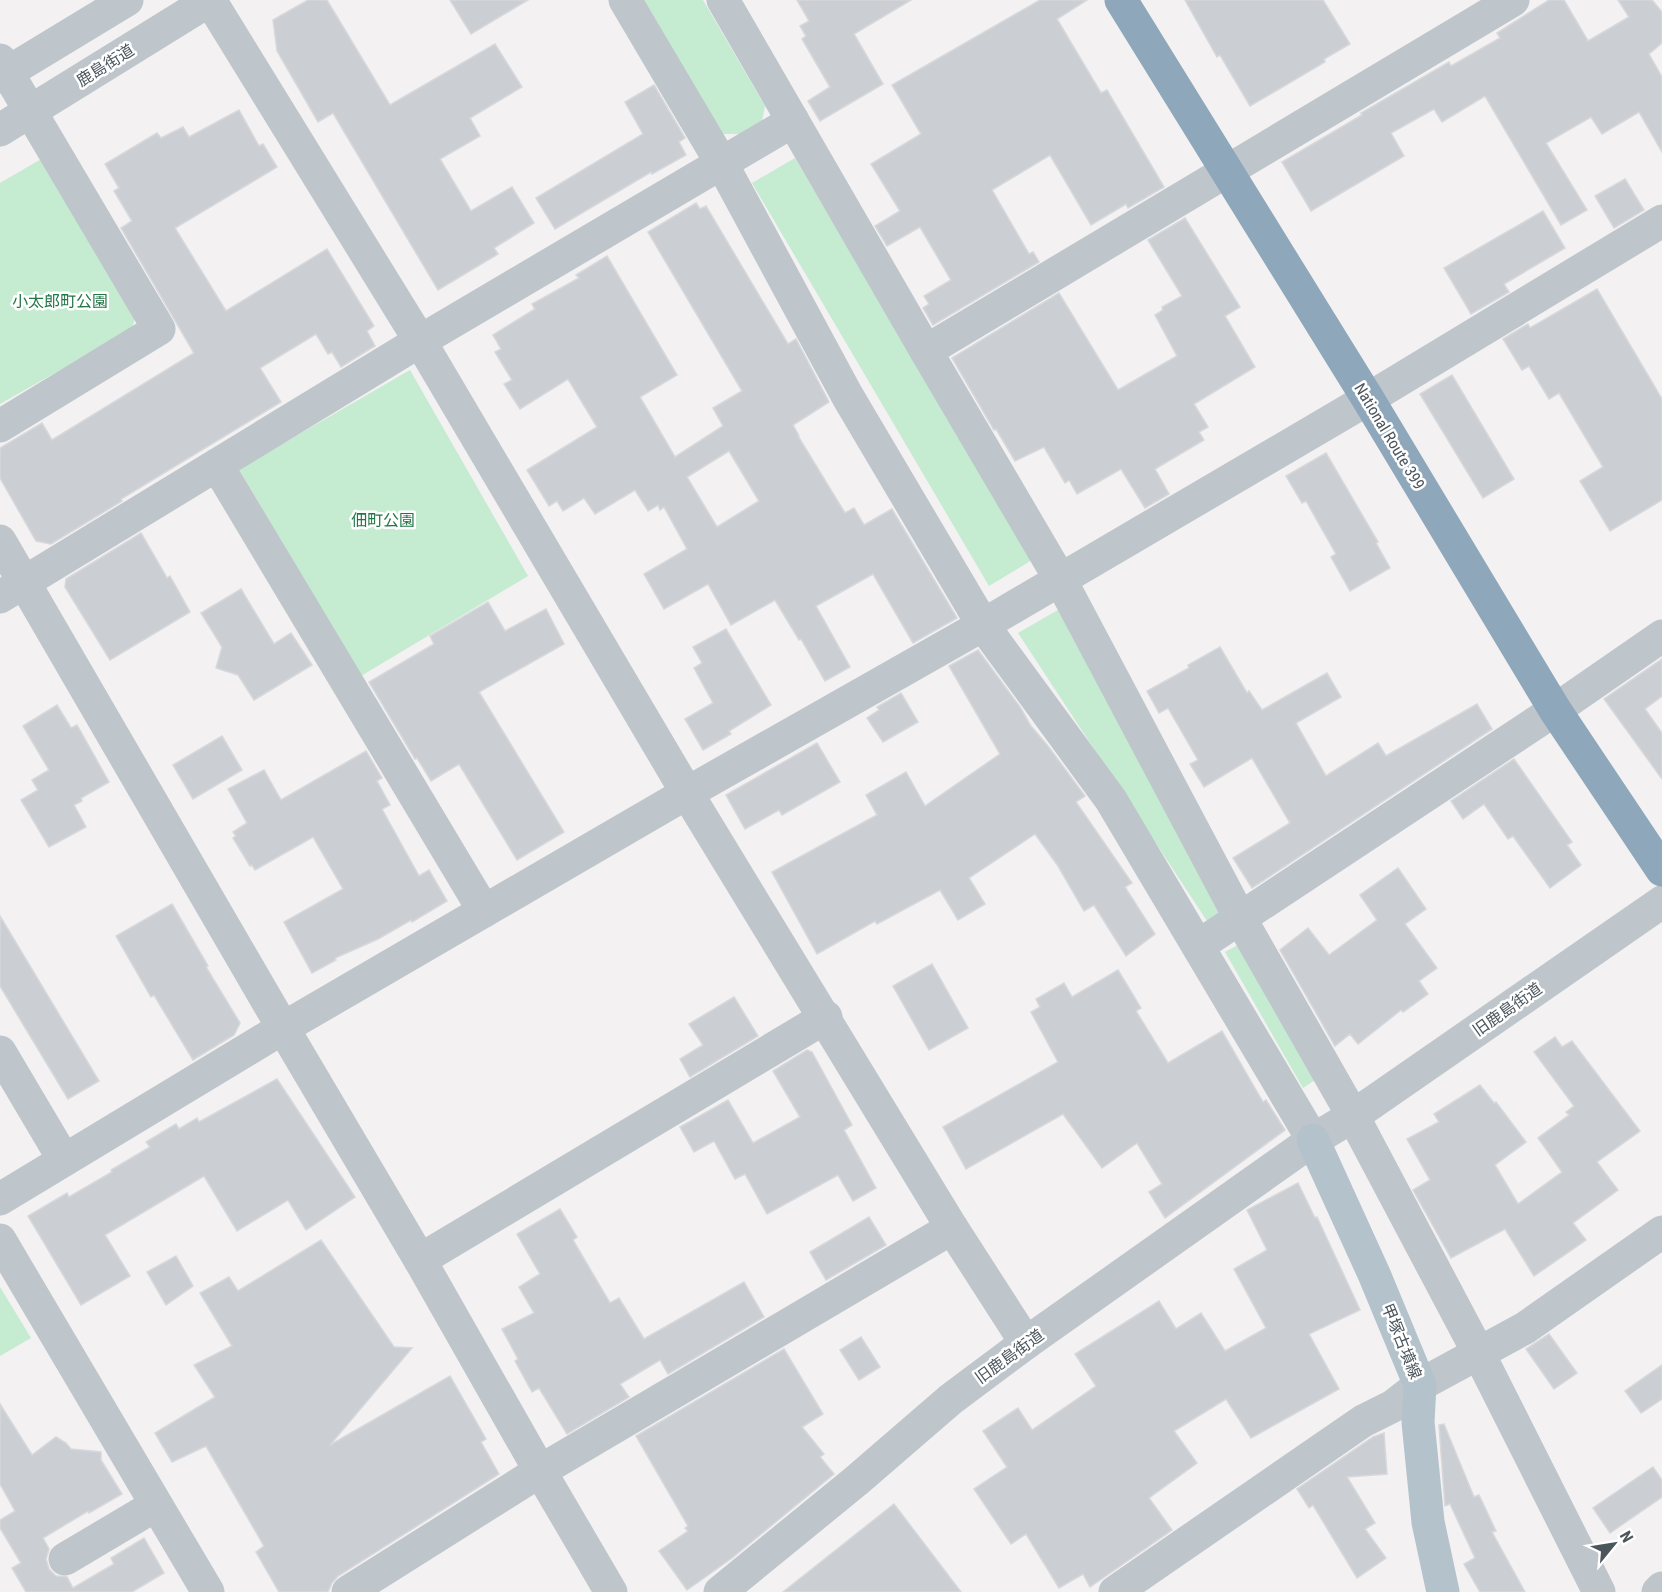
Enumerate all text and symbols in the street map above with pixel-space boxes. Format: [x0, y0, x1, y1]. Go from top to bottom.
street label: 鹿島街道 [73, 40, 137, 90]
park label: 小太郎町公園 [12, 292, 108, 311]
street label: National Route 399 [1350, 380, 1429, 493]
park label: 佃町公園 [351, 511, 415, 530]
street label: 旧鹿島街道 [1469, 979, 1546, 1040]
street label: 甲塚古墳線 [1378, 1301, 1425, 1382]
street label: 旧鹿島街道 [971, 1325, 1047, 1388]
north arrow [1584, 1514, 1644, 1574]
text: N [1616, 1528, 1637, 1546]

